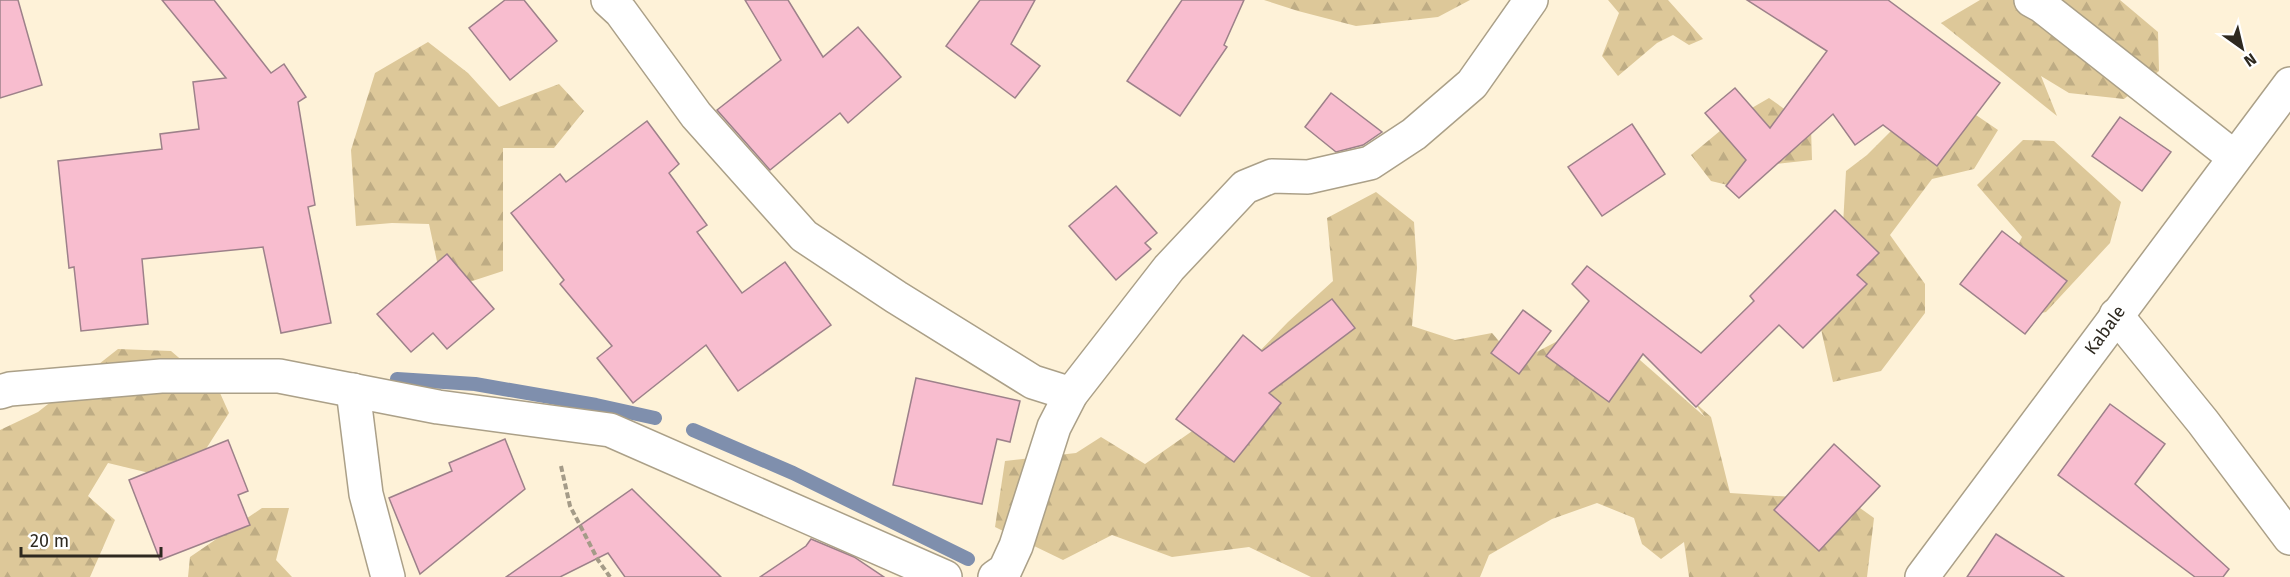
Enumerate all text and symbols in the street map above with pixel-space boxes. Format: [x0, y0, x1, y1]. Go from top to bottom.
north arrow [2212, 18, 2272, 78]
text: N [2240, 49, 2260, 71]
street label: Kabale [2080, 301, 2130, 359]
scale bar [21, 520, 160, 558]
text: 20 m [30, 530, 69, 552]

